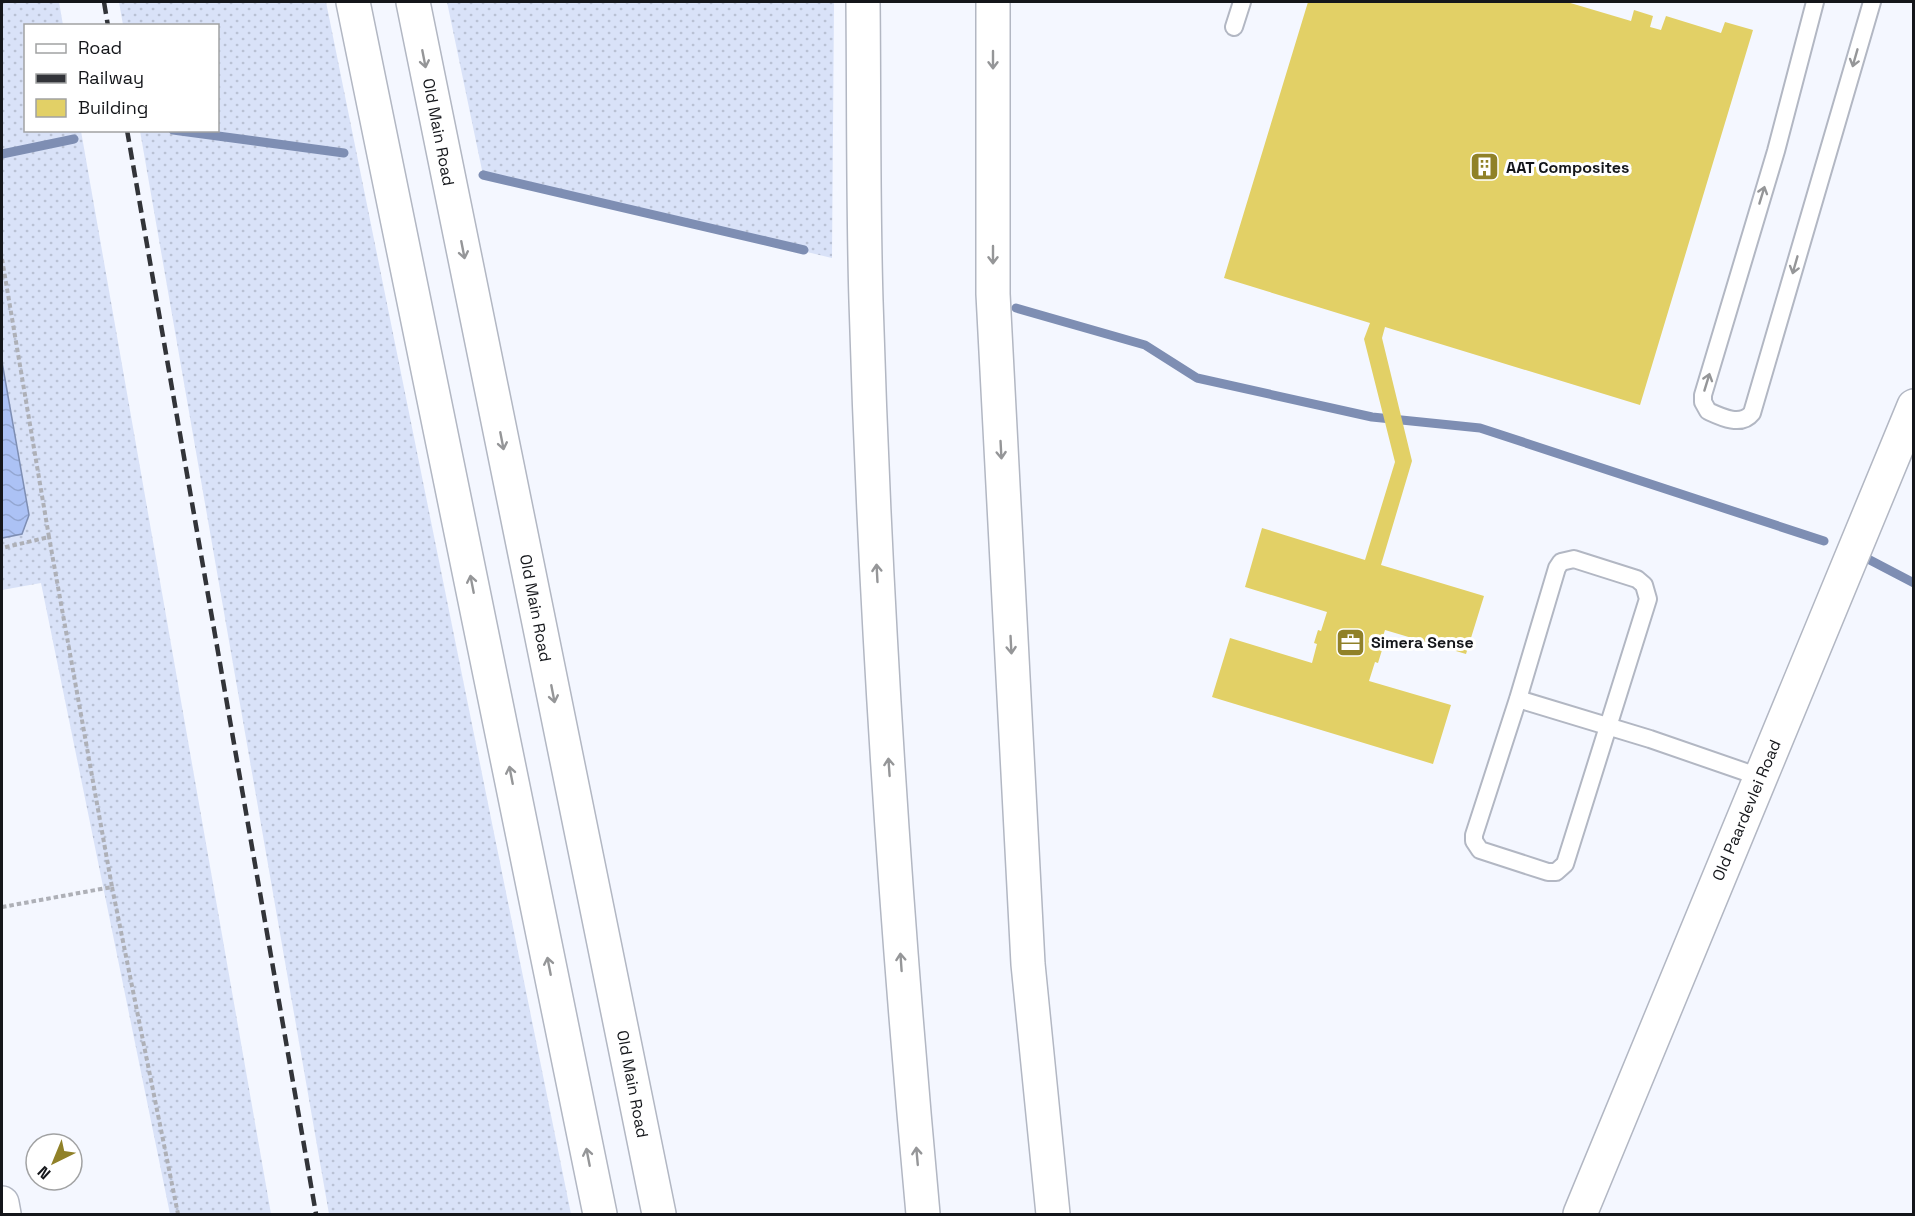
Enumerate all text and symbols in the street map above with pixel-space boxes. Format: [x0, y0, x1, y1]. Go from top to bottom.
legend [24, 24, 219, 132]
text: Road [78, 36, 122, 59]
one-way arrow [1849, 48, 1860, 67]
one-way arrow [419, 49, 430, 68]
one-way arrow [987, 49, 999, 69]
text: Railway [78, 66, 144, 89]
street label: Old Main Road [418, 76, 459, 188]
text: Building [78, 96, 148, 119]
building icon: AAT Composites [1469, 151, 1501, 183]
place label: AAT Composites [1506, 157, 1629, 178]
one-way arrow [1757, 186, 1768, 205]
one-way arrow [458, 240, 469, 259]
one-way arrow [987, 244, 999, 264]
one-way arrow [1789, 255, 1800, 274]
one-way arrow [1702, 373, 1713, 392]
one-way arrow [497, 431, 508, 450]
one-way arrow [996, 439, 1007, 459]
street label: Old Main Road [515, 552, 556, 664]
one-way arrow [871, 563, 882, 583]
one-way arrow [466, 575, 477, 594]
office icon: Simera Sense [1334, 626, 1366, 658]
place label: Simera Sense [1371, 632, 1474, 653]
one-way arrow [1006, 634, 1017, 654]
one-way arrow [548, 684, 560, 703]
street label: Old Paardevlei Road [1707, 736, 1786, 884]
one-way arrow [883, 758, 894, 778]
one-way arrow [504, 766, 516, 785]
one-way arrow [895, 952, 906, 972]
one-way arrow [543, 957, 554, 976]
street label: Old Main Road [612, 1028, 653, 1140]
north arrow [24, 1132, 84, 1192]
one-way arrow [911, 1147, 922, 1167]
one-way arrow [582, 1148, 593, 1167]
text: N [33, 1161, 55, 1184]

